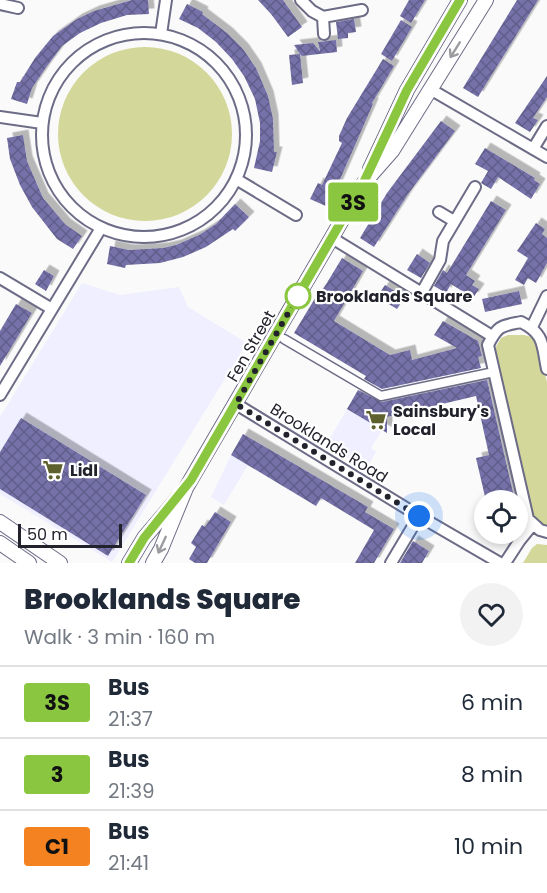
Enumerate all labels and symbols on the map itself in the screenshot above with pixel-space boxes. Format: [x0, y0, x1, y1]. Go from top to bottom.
one-way arrow [448, 41, 460, 58]
line badge: 3S [326, 182, 380, 222]
marker: Brooklands Square [285, 283, 311, 309]
place label: Brooklands Square [316, 285, 472, 308]
street label: Fen Street [221, 306, 281, 386]
street label: Brooklands Road [266, 398, 392, 488]
place label: Sainsbury's Local [393, 400, 489, 441]
supermarket icon: Sainsbury's Local [364, 408, 388, 432]
supermarket icon: Lidl [41, 458, 65, 482]
place label: Lidl [70, 459, 98, 482]
your location [404, 501, 434, 531]
scale bar [18, 521, 122, 548]
one-way arrow [156, 536, 168, 554]

